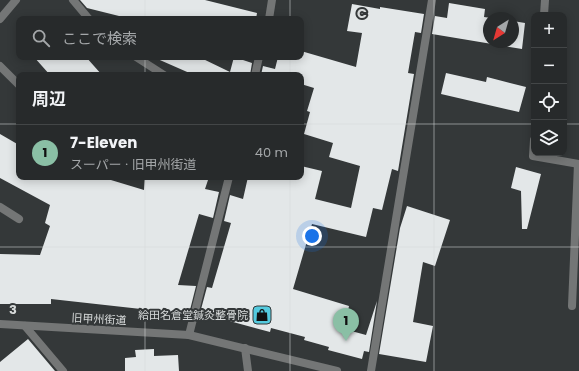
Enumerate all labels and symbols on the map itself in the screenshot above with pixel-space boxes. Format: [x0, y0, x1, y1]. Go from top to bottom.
text: C [357, 4, 367, 23]
north arrow [483, 12, 519, 48]
your location [302, 226, 322, 246]
text: 3 [9, 300, 17, 319]
shop icon: 給田名倉堂鍼灸整骨院 [251, 304, 273, 326]
place label: 給田名倉堂鍼灸整骨院 [138, 307, 248, 323]
pin: 1 [333, 308, 359, 341]
street label: 旧甲州街道 [71, 310, 127, 328]

